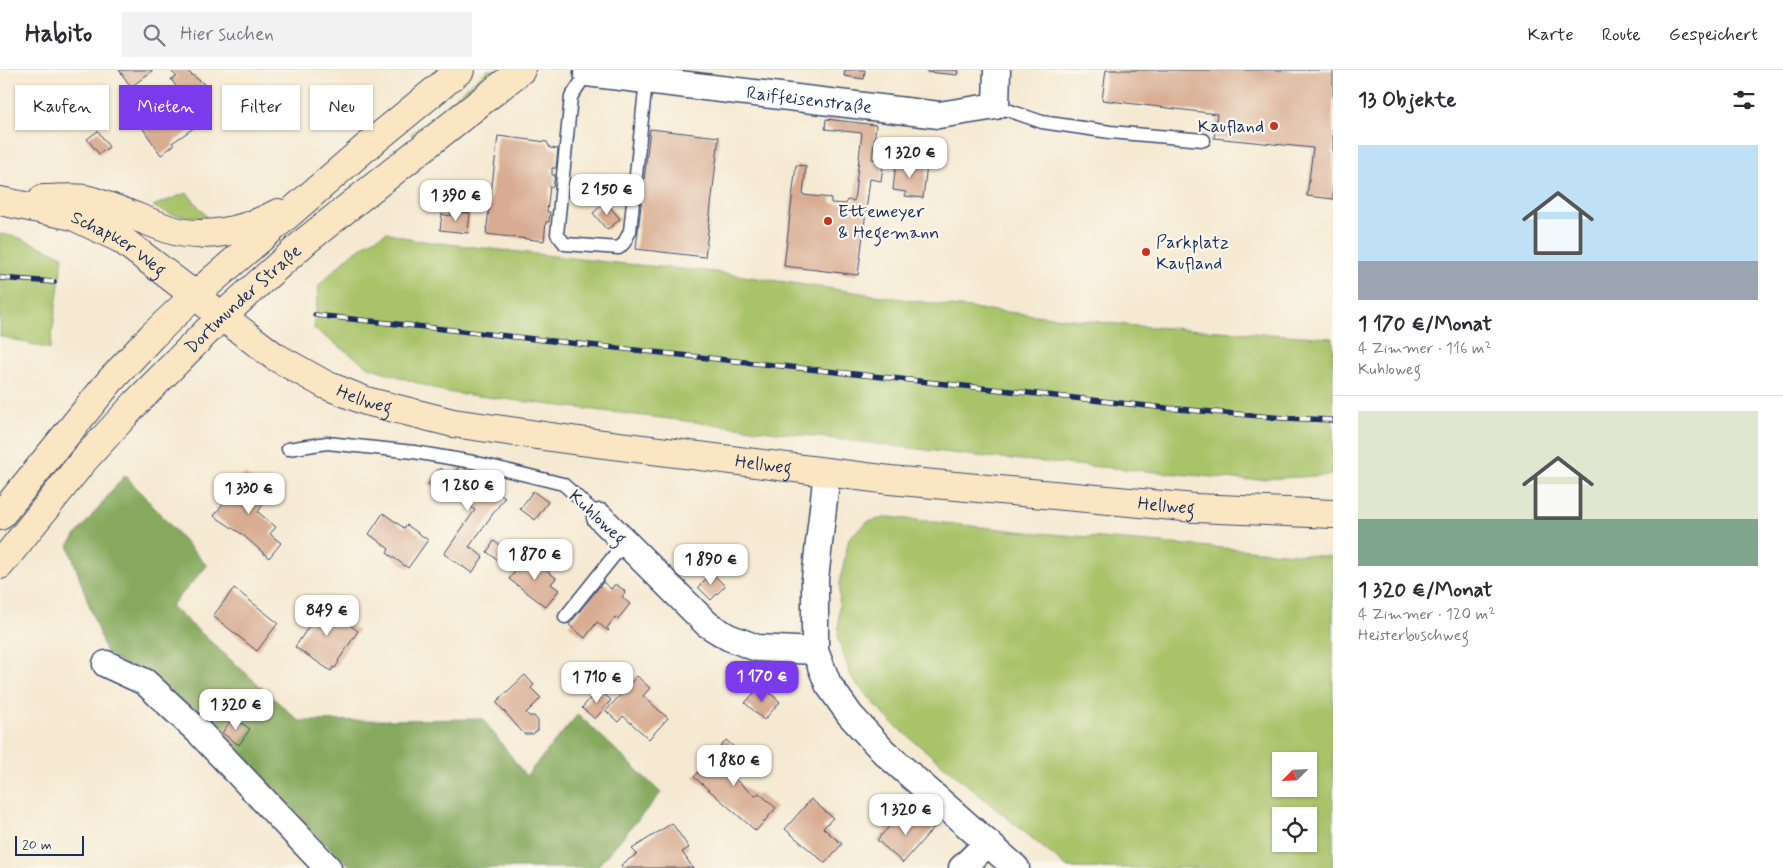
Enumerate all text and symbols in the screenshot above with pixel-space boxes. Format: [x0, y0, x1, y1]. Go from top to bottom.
search box [122, 12, 472, 57]
text: Habito [25, 19, 92, 50]
icon: search [140, 21, 168, 49]
text: Hier suchen [180, 22, 274, 47]
text: Karte [1528, 23, 1574, 47]
text: Route [1602, 23, 1641, 47]
text: Gespeichert [1669, 23, 1758, 47]
street label: Raiffeisenstraße [745, 81, 874, 120]
chip: Kaufen [15, 85, 109, 130]
chip: Mieten [119, 85, 212, 130]
chip: Filter [222, 85, 300, 130]
chip: Neu [310, 85, 373, 130]
text: 13 Objekte [1358, 86, 1456, 114]
icon: filters [1730, 86, 1758, 114]
place label: Kaufland [1198, 115, 1264, 139]
marker: Kaufland [1268, 120, 1280, 132]
pin: 1 320 € [864, 136, 956, 179]
text: 1 320 € [884, 142, 936, 163]
pin: 2 150 € [561, 174, 653, 216]
icon: home [1513, 178, 1603, 268]
text: 2 150 € [581, 179, 633, 200]
pin: 1 390 € [410, 180, 502, 222]
text: 1 390 € [431, 185, 481, 206]
place label: Ettemeyer & Hegemann [838, 200, 939, 247]
street label: Schapker Weg [67, 206, 171, 284]
marker: Ettemeyer & Hegemann [822, 215, 834, 227]
place label: Parkplatz Kaufland [1156, 231, 1229, 276]
street label: Dortmunder Straße [180, 239, 307, 360]
marker: Parkplatz Kaufland [1140, 246, 1152, 258]
text: 1 170 €/Monat [1358, 310, 1492, 338]
text: 4 Zimmer · 116 m² [1358, 338, 1492, 359]
text: Kuhloweg [1358, 359, 1421, 380]
street label: Hellweg [333, 379, 395, 422]
icon: home [1513, 443, 1603, 533]
street label: Hellweg [734, 450, 793, 483]
pin: 1 280 € [422, 470, 514, 512]
pin: 1 330 € [203, 472, 295, 515]
text: 1 280 € [442, 475, 494, 496]
text: 1 330 € [225, 478, 273, 499]
street label: Kuhloweg [562, 485, 631, 552]
street label: Hellweg [1137, 492, 1196, 523]
pin: 1 870 € [489, 538, 581, 581]
text: 1 870 € [509, 544, 561, 565]
pin: 1 890 € [665, 544, 757, 586]
text: 1 890 € [685, 549, 737, 570]
text: 1 320 €/Monat [1358, 576, 1493, 604]
pin: 849 € [292, 594, 362, 637]
text: 849 € [306, 600, 348, 621]
text: 4 Zimmer · 120 m² [1358, 604, 1495, 625]
text: Heisterbuschweg [1358, 625, 1469, 646]
pin: 1 170 € [716, 660, 808, 703]
pin: 1 710 € [551, 662, 643, 704]
text: 1 170 € [736, 666, 788, 687]
text: 1 710 € [572, 667, 622, 688]
pin: 1 320 € [190, 688, 282, 731]
text: 1 320 € [210, 694, 262, 715]
pin: 1 880 € [688, 744, 780, 787]
text: 1 880 € [708, 750, 760, 771]
north arrow [1272, 752, 1318, 798]
map controls [1272, 752, 1317, 852]
pin: 1 320 € [860, 794, 952, 836]
text: 1 320 € [880, 799, 932, 820]
button: locate [1272, 807, 1317, 852]
scale bar [15, 833, 84, 856]
text: 20 m [22, 836, 52, 854]

